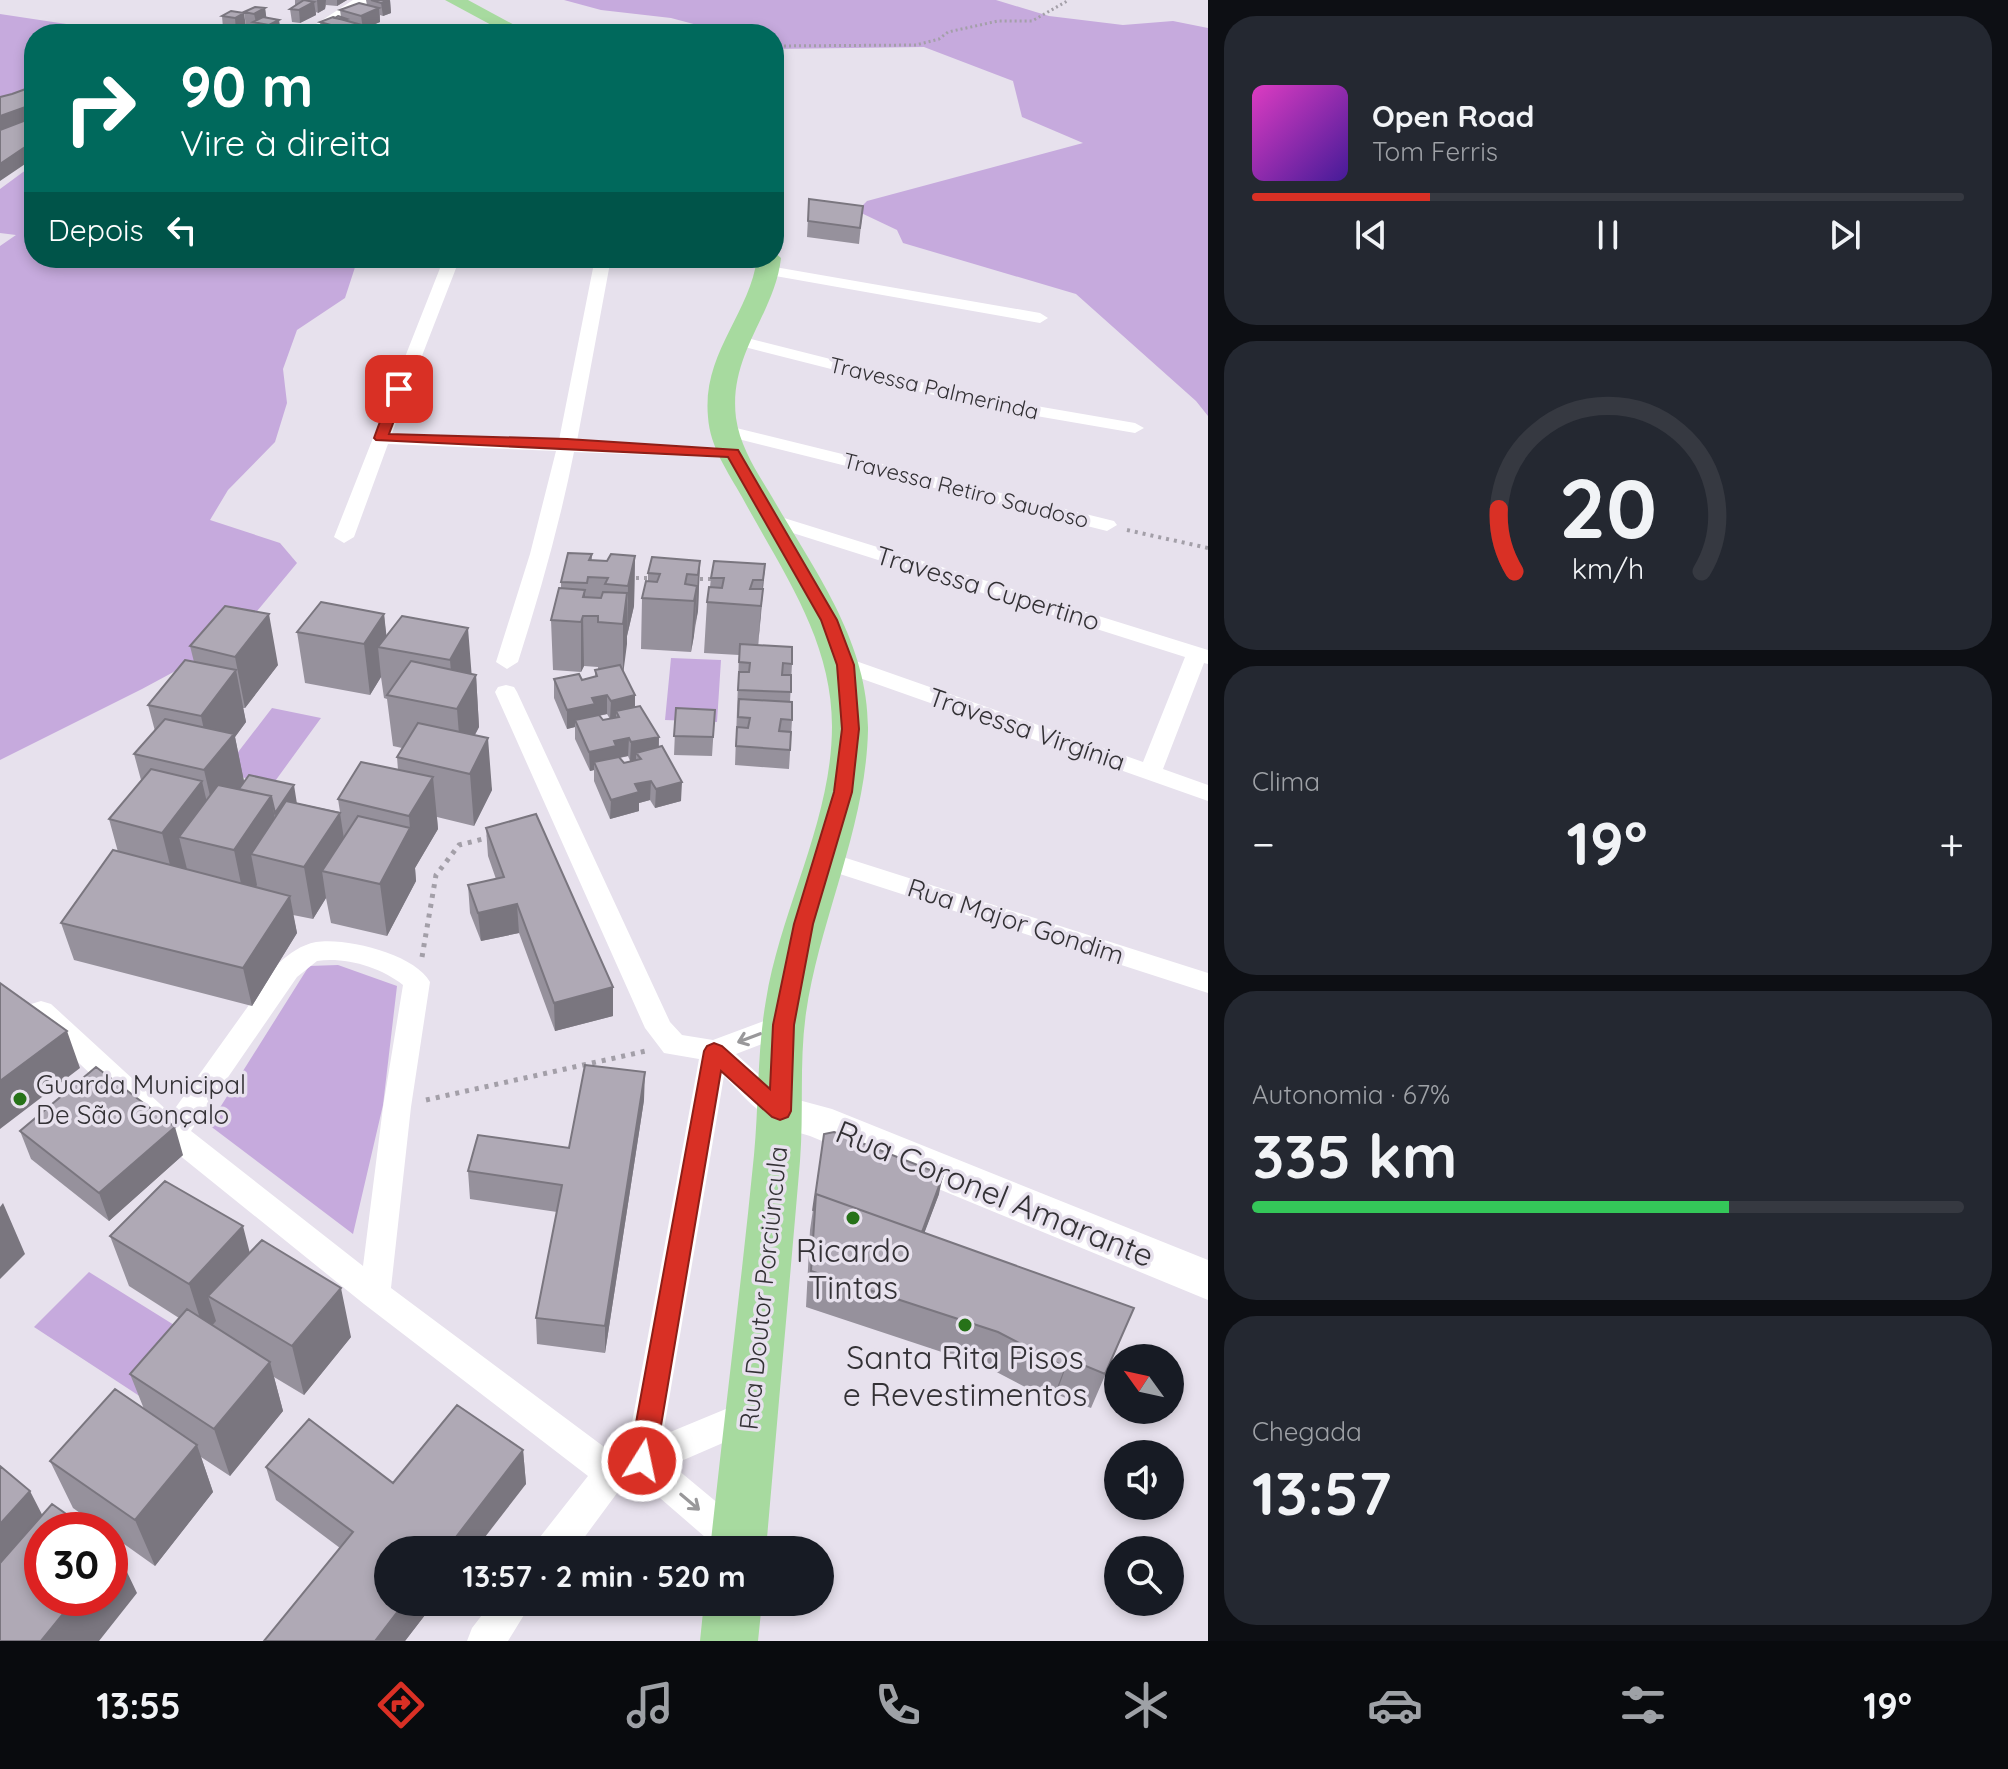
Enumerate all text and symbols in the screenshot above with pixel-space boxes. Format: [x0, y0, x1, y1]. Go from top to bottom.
text: 90 m [180, 51, 314, 121]
icon: right [48, 56, 152, 160]
text: Open Road [1372, 97, 1534, 135]
text: Vire à direita [180, 120, 391, 165]
text: Tom Ferris [1372, 135, 1498, 168]
icon: left [160, 208, 204, 252]
text: Depois [48, 211, 144, 249]
icon: previous [1349, 213, 1393, 257]
icon: pause [1586, 213, 1630, 257]
icon: next [1823, 213, 1867, 257]
street label: Travessa Palmerinda [827, 350, 1041, 426]
pin [365, 355, 433, 423]
icon: arrive [377, 367, 421, 411]
street label: Travessa Retiro Saudoso [840, 446, 1092, 534]
text: 20 [1559, 454, 1657, 558]
street label: Travessa Cupertino [872, 538, 1104, 638]
text: km/h [1572, 550, 1644, 586]
street label: Travessa Virgínia [924, 680, 1130, 778]
text: Clima [1252, 765, 1320, 798]
text: 19° [1567, 805, 1648, 880]
text: − [1252, 816, 1275, 871]
text: + [1939, 816, 1964, 871]
street label: Rua Major Gondim [904, 870, 1128, 972]
one-way arrow [737, 1032, 762, 1046]
place label: Guarda Municipal De São Gonçalo [36, 1068, 246, 1131]
text: Autonomia · 67% [1252, 1078, 1450, 1111]
marker: Guarda Municipal De São Gonçalo [11, 1090, 29, 1108]
street label: Rua Coronel Amarante [830, 1111, 1160, 1275]
text: 335 km [1252, 1118, 1457, 1193]
street label: Rua Doutor Porciúncula [732, 1145, 794, 1431]
marker: Ricardo Tintas [844, 1209, 862, 1227]
place label: Ricardo Tintas [796, 1230, 910, 1307]
marker: Santa Rita Pisos e Revestimentos [956, 1316, 974, 1334]
place label: Santa Rita Pisos e Revestimentos [843, 1337, 1087, 1414]
north arrow [1104, 1344, 1184, 1424]
map controls [1104, 1344, 1184, 1616]
text: Chegada [1252, 1415, 1362, 1448]
position arrow [600, 1419, 684, 1503]
button: sound [1104, 1440, 1184, 1520]
text: 13:57 [1252, 1455, 1391, 1530]
one-way arrow [680, 1493, 700, 1511]
speed limit sign: 30 [24, 1512, 128, 1616]
button: search [1104, 1536, 1184, 1616]
text: 13:57 · 2 min · 520 m [462, 1557, 746, 1595]
icon: directions [373, 1677, 429, 1733]
icon: music [622, 1677, 678, 1733]
icon: phone [870, 1677, 926, 1733]
icon: climate [1118, 1677, 1174, 1733]
icon: car [1367, 1677, 1423, 1733]
icon: filters [1615, 1677, 1671, 1733]
text: 13:55 [96, 1683, 181, 1728]
text: 19° [1863, 1683, 1912, 1728]

